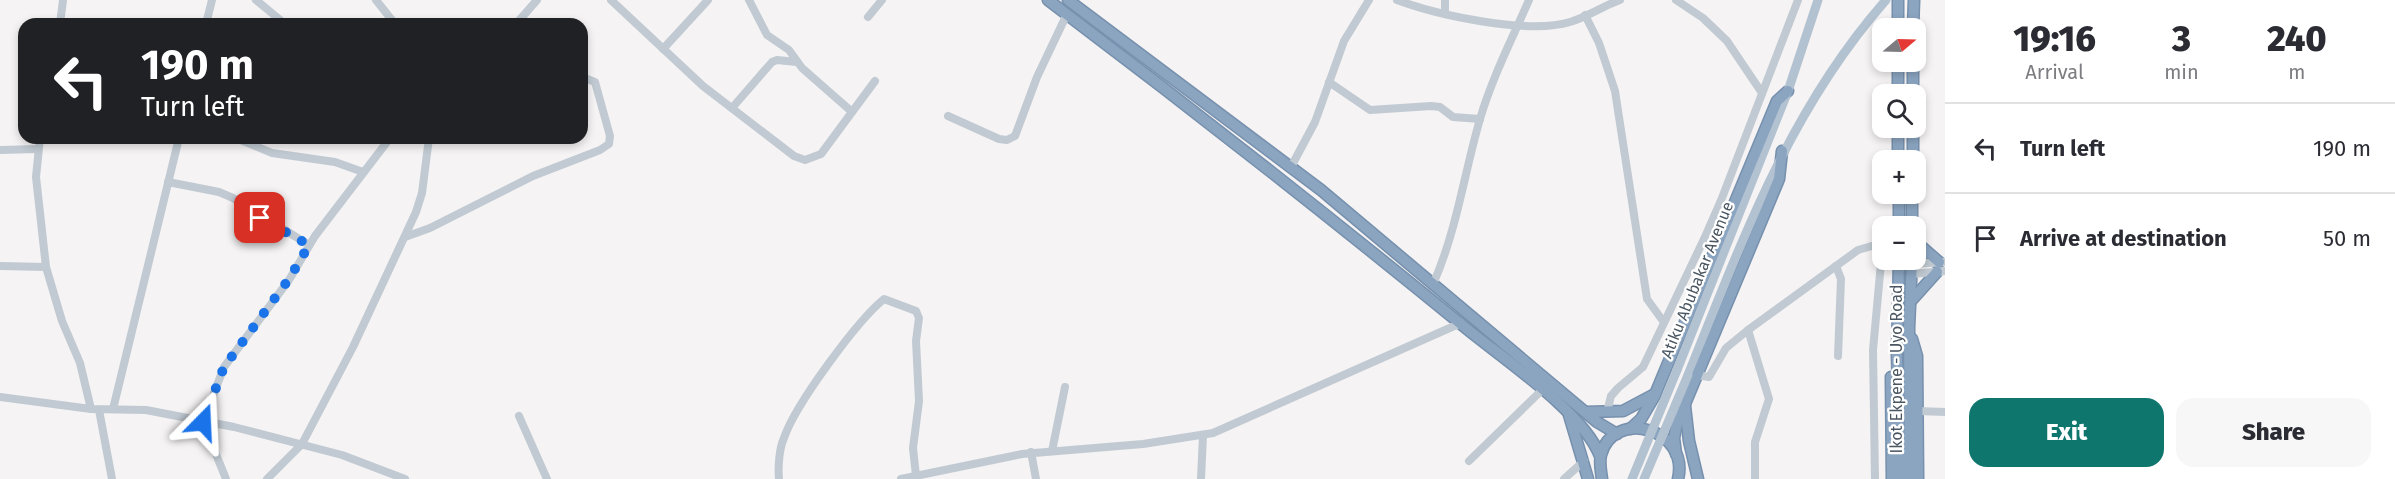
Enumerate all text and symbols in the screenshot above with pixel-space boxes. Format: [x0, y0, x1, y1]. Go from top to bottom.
text: 19:16 [2013, 17, 2096, 61]
text: 3 [2172, 17, 2191, 61]
text: 240 [2267, 17, 2327, 61]
north arrow [1872, 18, 1926, 72]
map controls [1872, 18, 1926, 270]
text: 190 m [141, 40, 254, 90]
icon: left [42, 42, 120, 120]
text: Arrival [2025, 60, 2084, 84]
text: min [2164, 60, 2199, 84]
text: m [2288, 60, 2305, 84]
button: search [1872, 84, 1926, 138]
text: Turn left [141, 91, 244, 123]
icon: left [1969, 132, 2002, 165]
text: Turn left [2020, 135, 2105, 162]
text: 190 m [2313, 135, 2371, 162]
button: + [1872, 150, 1926, 204]
pin [234, 192, 285, 243]
street label: Atiku Abubakar Avenue [1657, 199, 1737, 361]
icon: arrive [243, 201, 276, 234]
button: − [1872, 216, 1926, 270]
icon: arrive [1969, 222, 2002, 255]
text: Arrive at destination [2020, 225, 2227, 252]
text: 50 m [2323, 225, 2371, 252]
street label: Ikot Ekpene - Uyo Road [1887, 284, 1906, 454]
position arrow [171, 390, 235, 454]
button: Exit [1969, 398, 2164, 467]
button: Share [2176, 398, 2371, 467]

